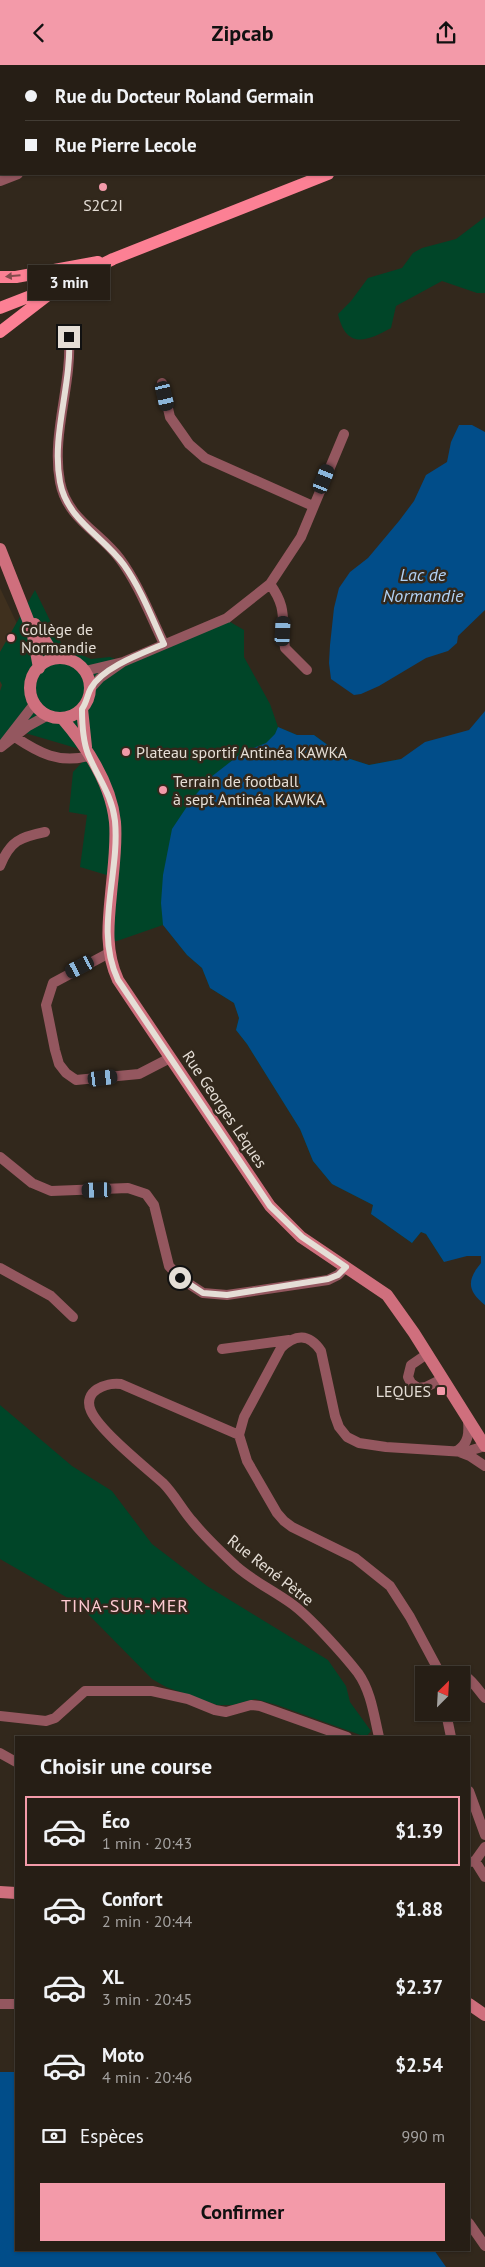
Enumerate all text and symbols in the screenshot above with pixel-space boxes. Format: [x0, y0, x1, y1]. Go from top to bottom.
icon: back [25, 19, 53, 47]
text: Zipcab [212, 19, 273, 47]
icon: share [432, 19, 460, 47]
text: Rue du Docteur Roland Germain [55, 84, 314, 108]
text: Rue Pierre Lecole [55, 133, 197, 157]
marker: S2C2I [97, 181, 109, 193]
place label: S2C2I [83, 195, 123, 215]
callout: 3 min [28, 265, 110, 299]
text: 3 min [49, 272, 89, 292]
one-way arrow [5, 273, 21, 281]
route end [58, 326, 80, 348]
car [154, 380, 175, 412]
car [311, 462, 336, 496]
water label: Lac de Normandie [383, 563, 464, 607]
car [274, 616, 291, 646]
place label: Collège de Normandie [21, 619, 97, 657]
marker: Collège de Normandie [5, 632, 17, 644]
place label: Plateau sportif Antinéa KAWKA [136, 742, 348, 762]
marker: Plateau sportif Antinéa KAWKA [120, 746, 132, 758]
place label: Terrain de football à sept Antinéa KAWKA [173, 771, 326, 809]
marker: Terrain de football à sept Antinéa KAWKA [157, 784, 169, 796]
car [63, 954, 96, 980]
street label: Rue Georges Lèques [178, 1047, 272, 1172]
car [87, 1069, 118, 1087]
car [81, 1182, 112, 1198]
route start [169, 1267, 191, 1289]
place label: LEQUES [376, 1381, 431, 1401]
marker: LEQUES [435, 1385, 447, 1397]
street label: Rue René Pètre [224, 1530, 318, 1610]
district label: TINA-SUR-MER [61, 1594, 189, 1617]
north arrow [415, 1666, 470, 1721]
map controls [415, 1666, 470, 1721]
text: Choisir une course [40, 1752, 212, 1780]
icon: car [42, 1809, 87, 1854]
text: Éco [102, 1809, 130, 1833]
text: $1.39 [395, 1819, 443, 1843]
text: 1 min · 20:43 [102, 1833, 192, 1853]
icon: car [42, 1887, 87, 1932]
text: Confort [102, 1887, 163, 1911]
text: $1.88 [395, 1897, 443, 1921]
text: 2 min · 20:44 [102, 1911, 192, 1931]
icon: car [42, 1965, 87, 2010]
text: XL [102, 1965, 124, 1989]
text: $2.37 [395, 1975, 443, 1999]
text: 3 min · 20:45 [102, 1989, 192, 2009]
icon: car [42, 2043, 87, 2088]
text: Moto [102, 2043, 144, 2067]
text: $2.54 [395, 2053, 443, 2077]
text: 4 min · 20:46 [102, 2067, 192, 2087]
icon: cash [40, 2122, 68, 2150]
text: Espèces [80, 2124, 144, 2148]
text: 990 m [402, 2126, 445, 2146]
button: Confirmer [40, 2183, 445, 2241]

